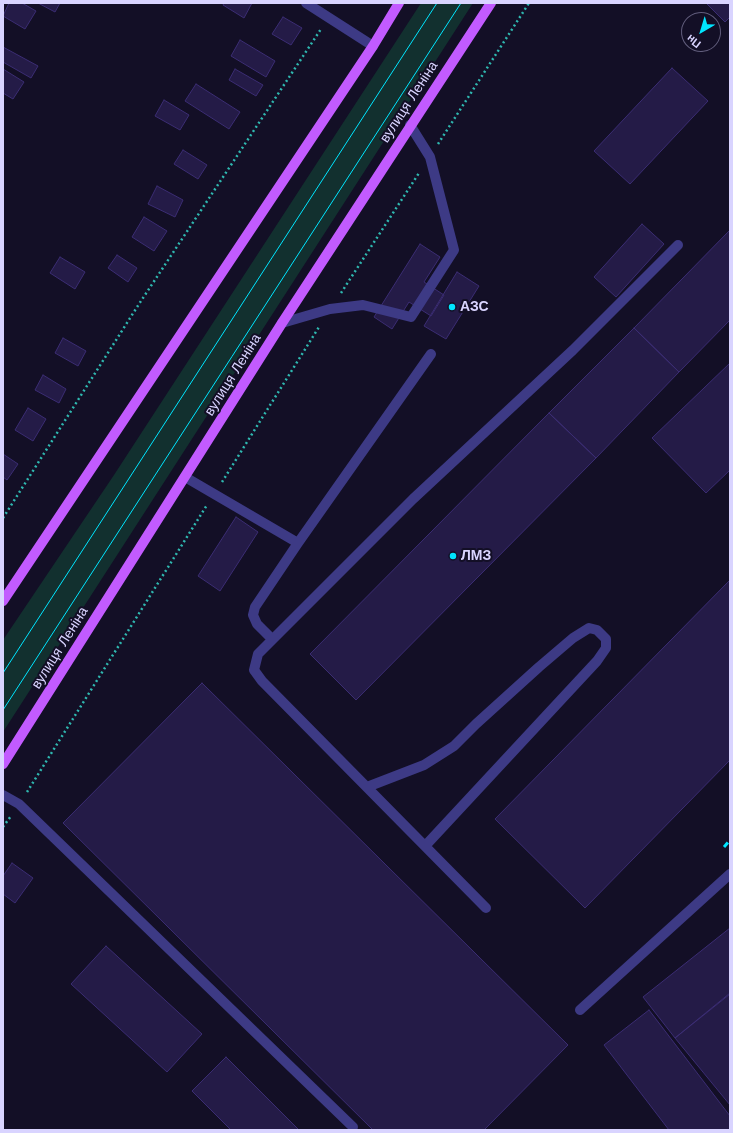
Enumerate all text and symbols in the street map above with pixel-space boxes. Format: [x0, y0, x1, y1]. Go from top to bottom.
north arrow [681, 12, 721, 52]
text: Пн [684, 31, 704, 51]
street label: вулиця Леніна [376, 58, 442, 146]
place label: АЗС [460, 299, 489, 315]
marker: АЗС [447, 302, 457, 312]
street label: вулиця Леніна [201, 331, 265, 419]
place label: ЛМЗ [461, 548, 491, 564]
marker: ЛМЗ [448, 551, 458, 561]
street label: вулиця Леніна [28, 604, 92, 692]

